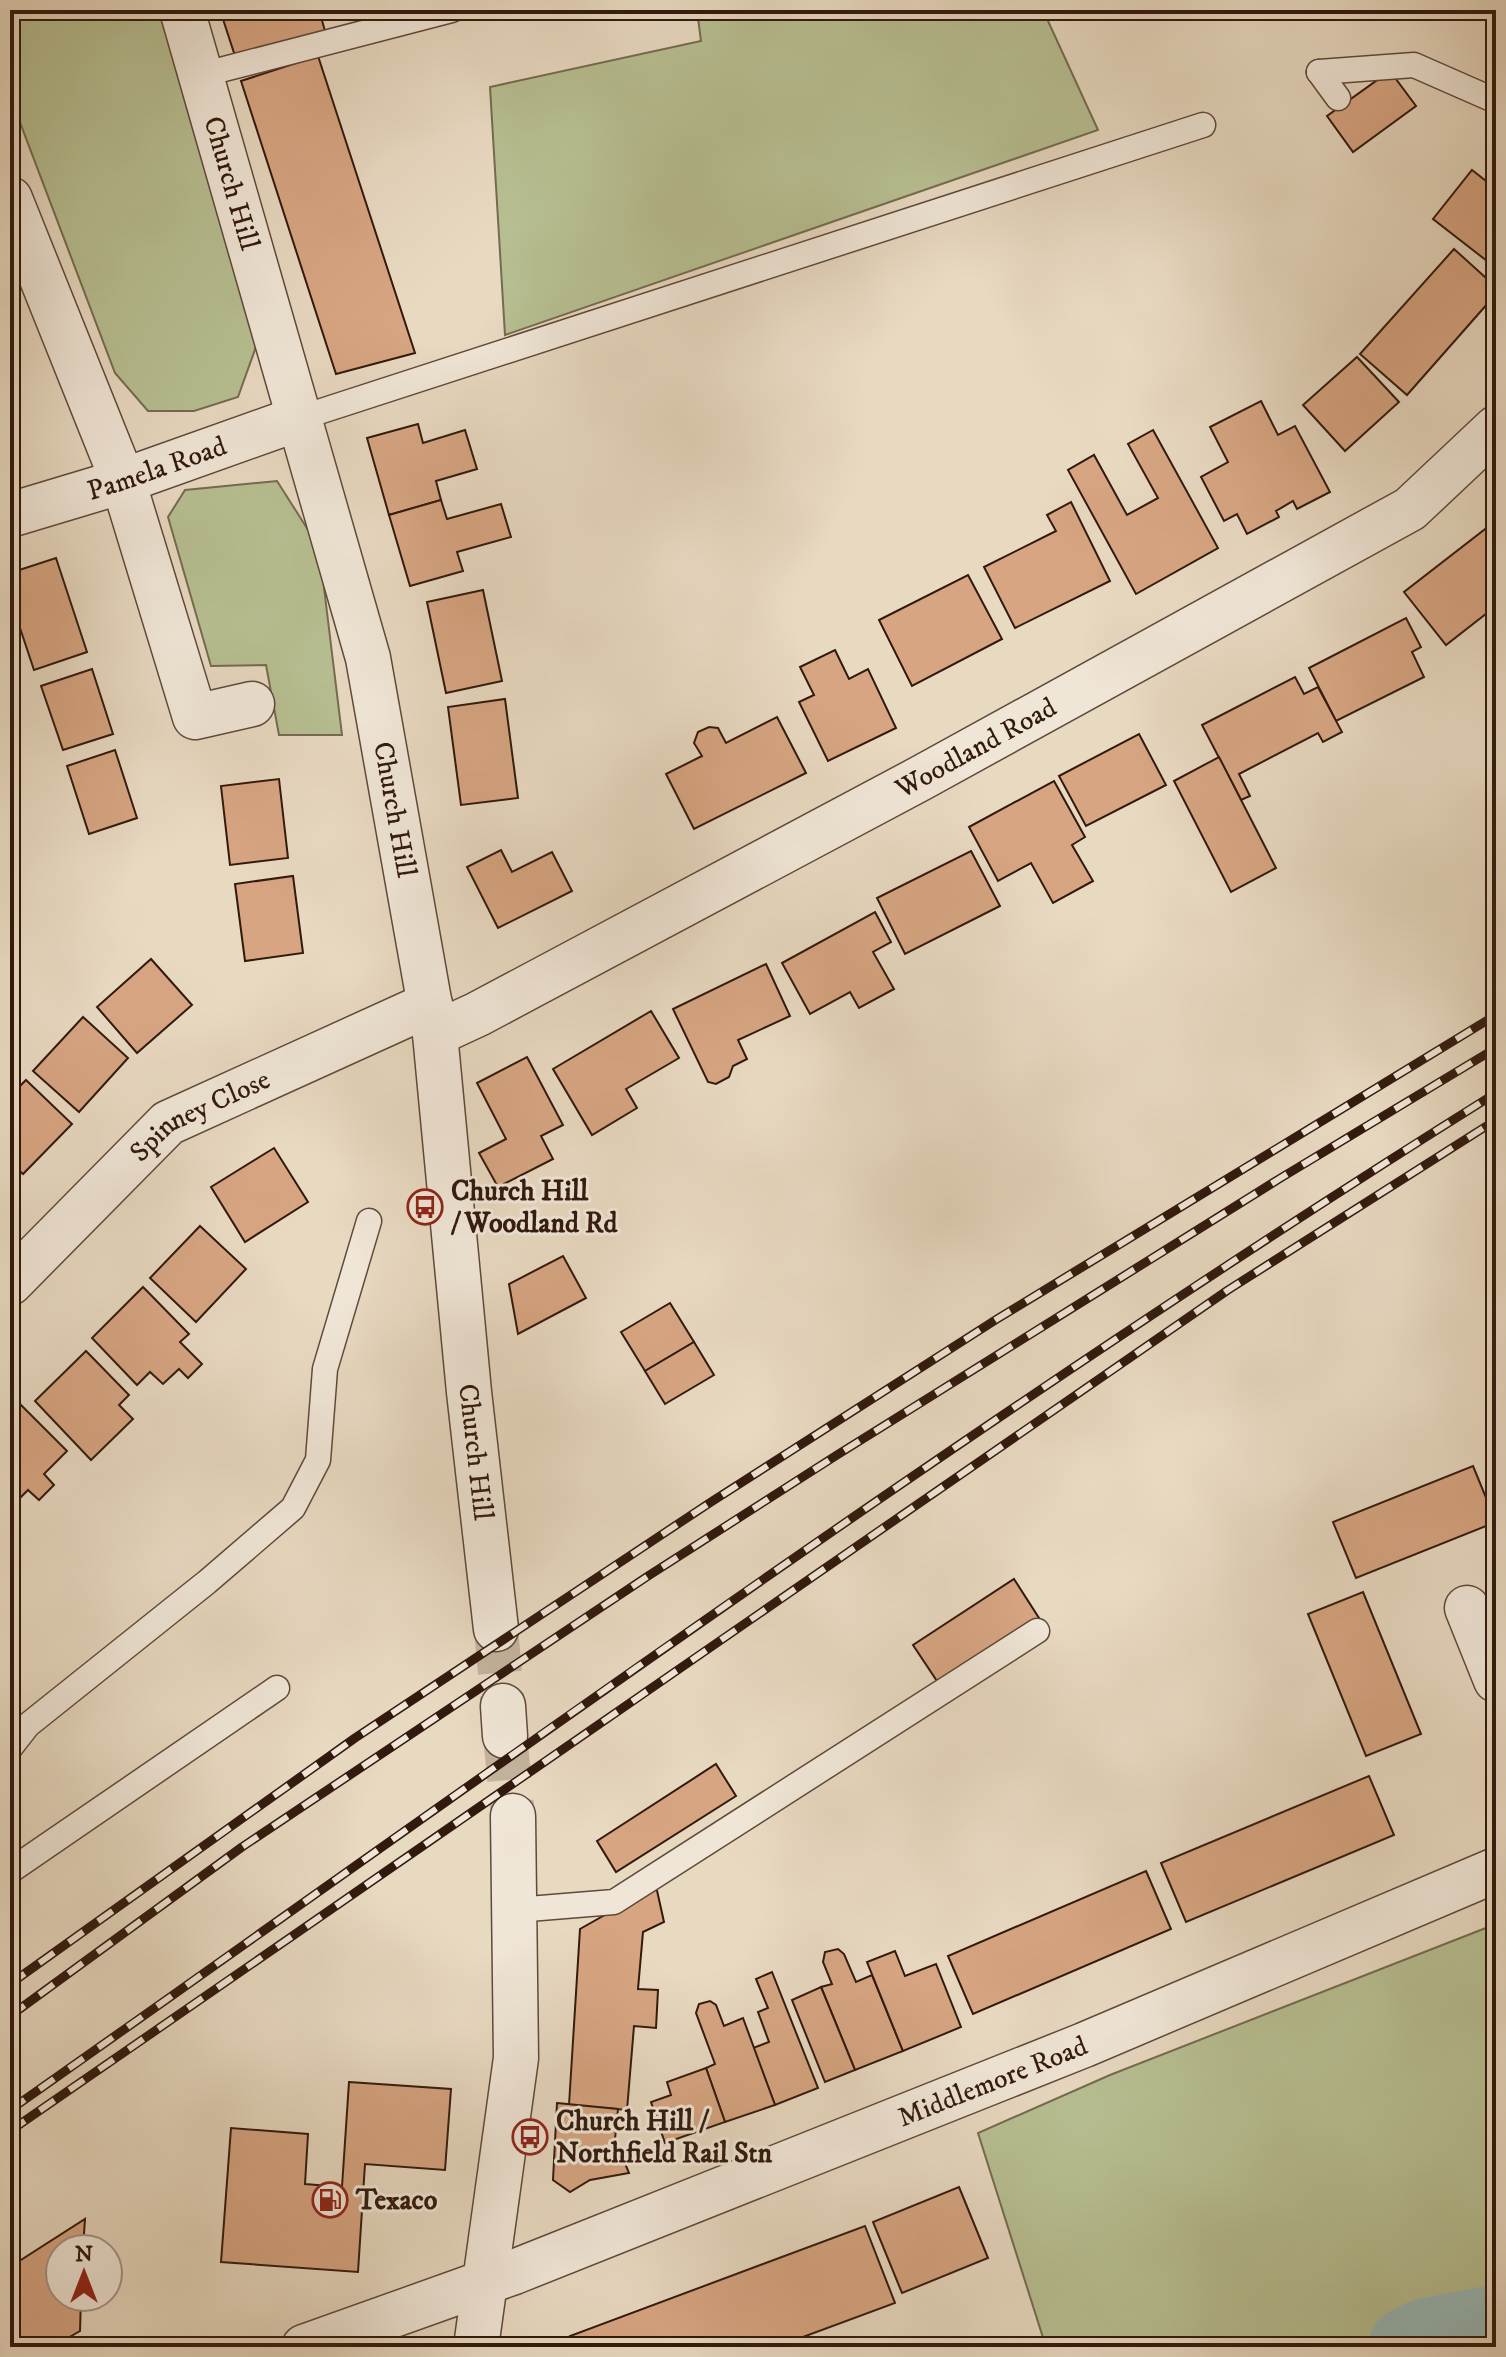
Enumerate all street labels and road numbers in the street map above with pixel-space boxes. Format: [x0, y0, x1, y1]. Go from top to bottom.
street label: Church Hill [196, 112, 268, 254]
street label: Pamela Road [83, 428, 231, 508]
street label: Woodland Road [888, 689, 1062, 806]
street label: Church Hill [366, 739, 424, 881]
street label: Spinney Close [122, 1062, 275, 1169]
street label: Church Hill [451, 1382, 501, 1523]
street label: Middlemore Road [893, 2028, 1092, 2135]

